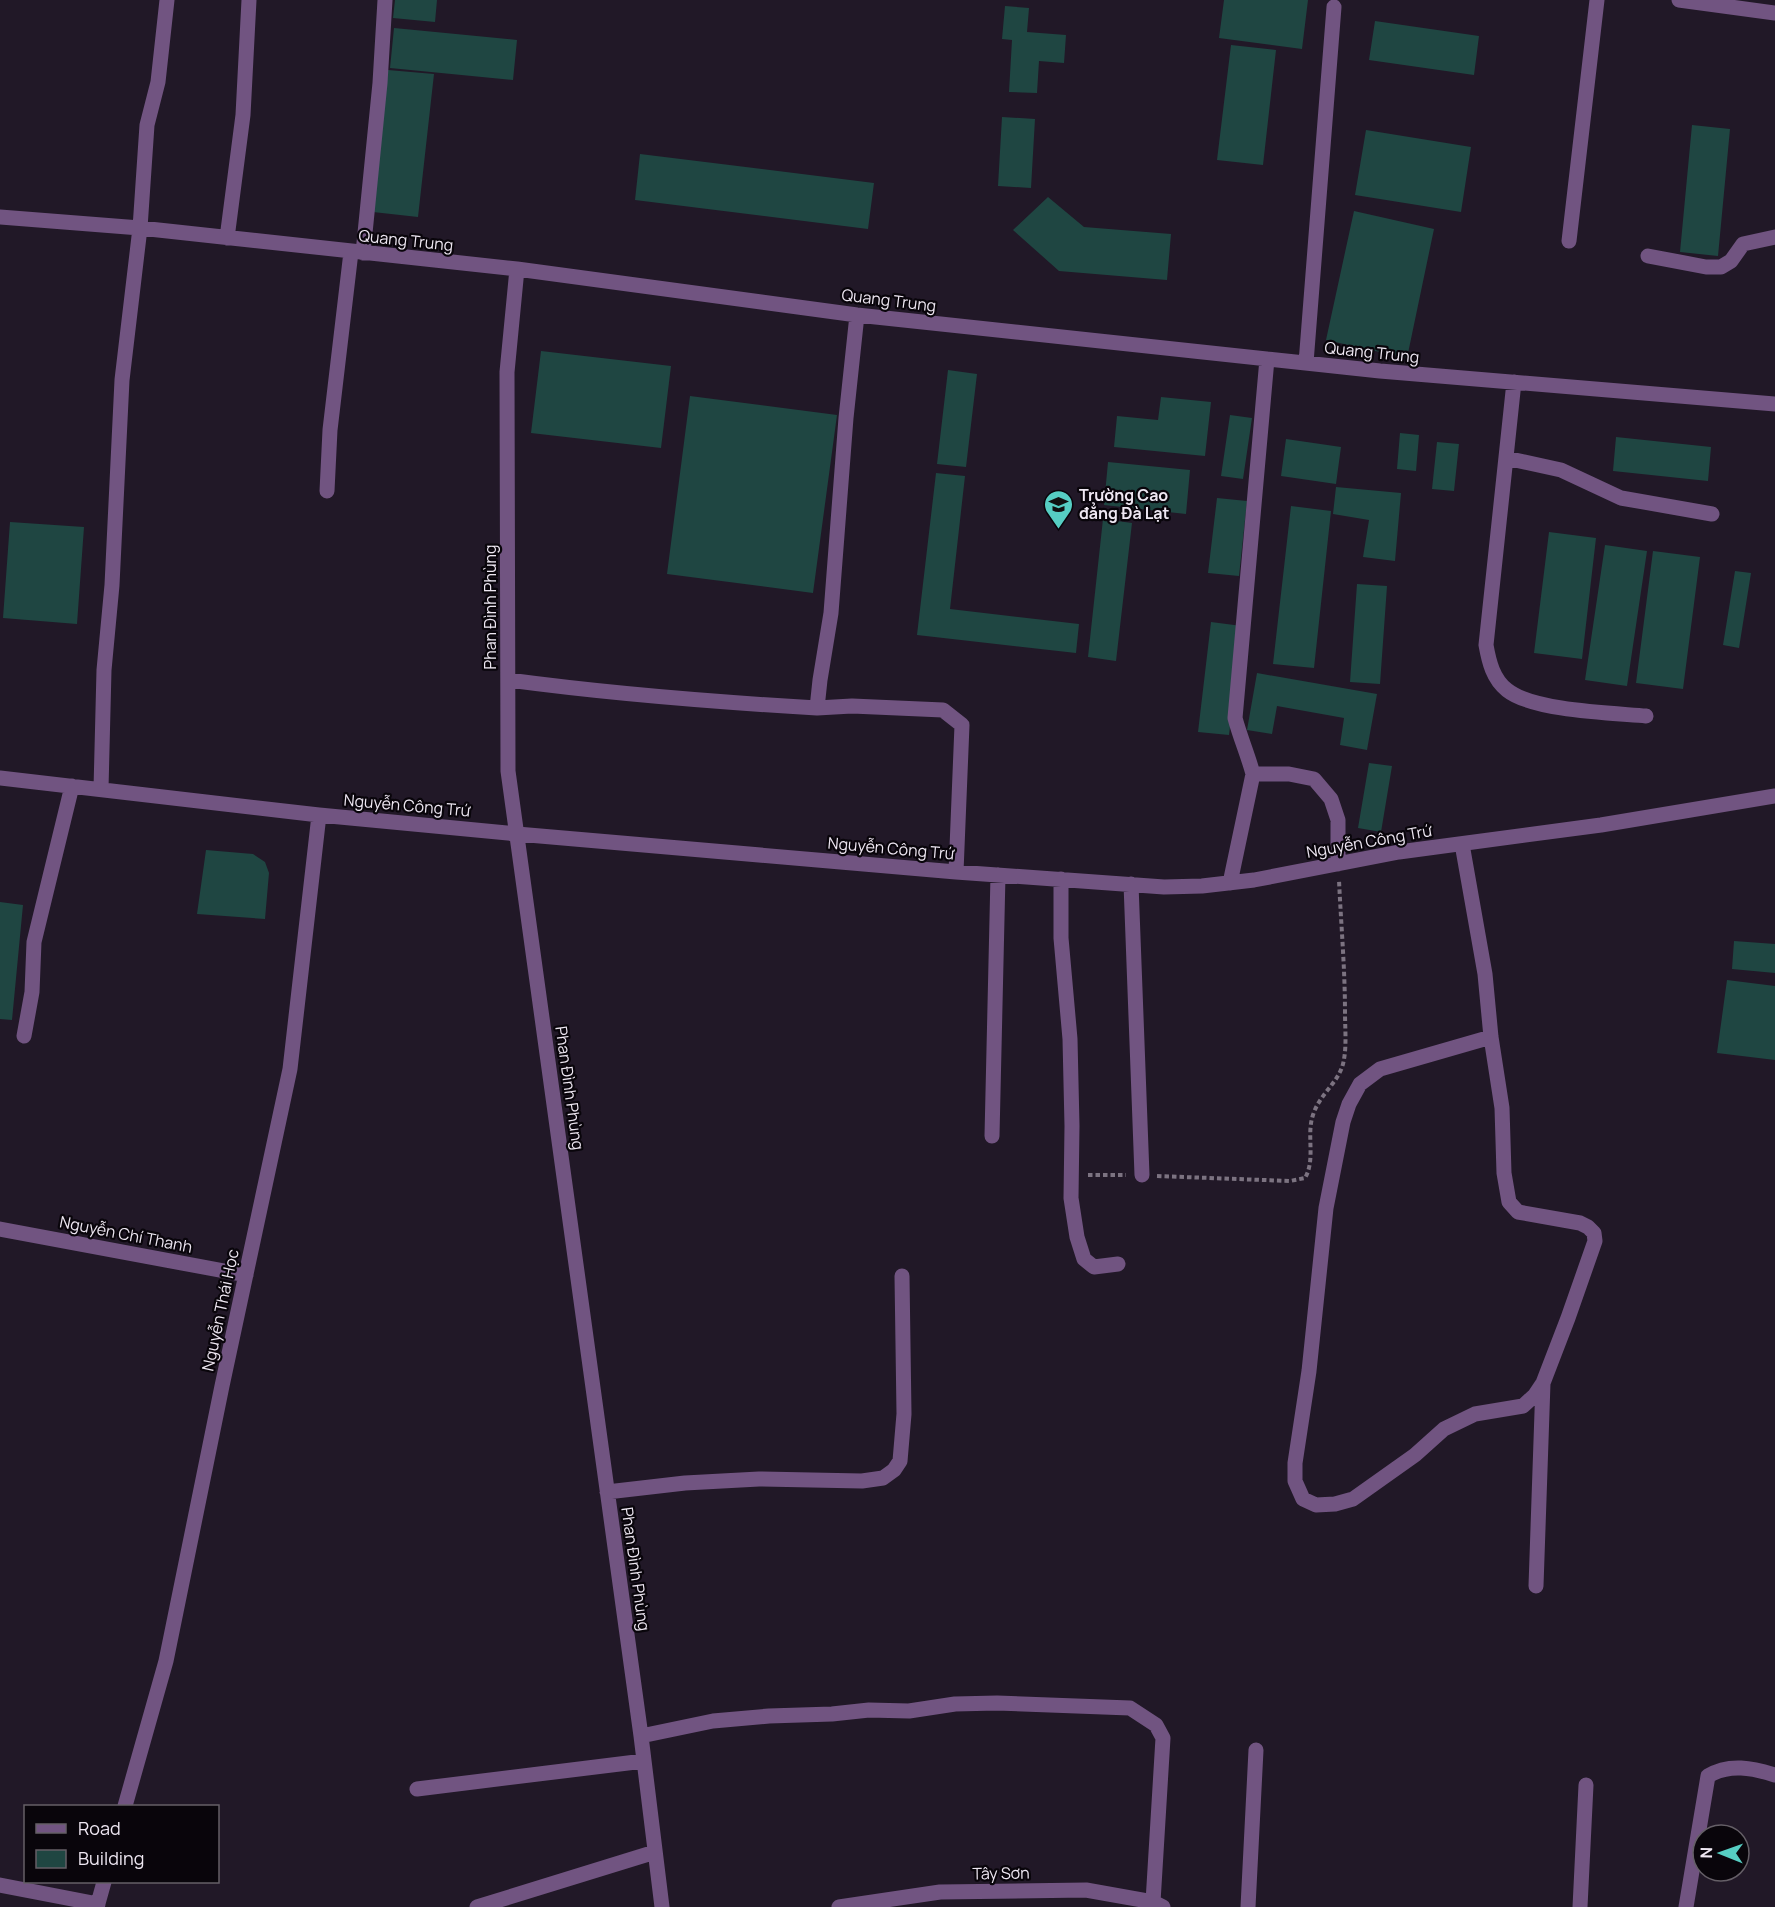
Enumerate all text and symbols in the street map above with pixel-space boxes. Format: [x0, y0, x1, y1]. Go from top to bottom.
street label: Quang Trung [358, 224, 454, 256]
street label: Quang Trung [840, 283, 938, 317]
street label: Quang Trung [1324, 336, 1420, 368]
place label: Trường Cao đẳng Đà Lạt [1079, 484, 1170, 524]
school or university icon: Trường Cao đẳng Đà Lạt [1042, 488, 1074, 530]
street label: Phan Đình Phùng [479, 545, 501, 670]
street label: Nguyễn Công Trứ [343, 789, 472, 822]
street label: Nguyễn Công Trứ [1305, 819, 1434, 863]
street label: Nguyễn Công Trứ [827, 832, 956, 865]
street label: Phan Đình Phùng [550, 1025, 590, 1151]
street label: Nguyễn Chí Thanh [58, 1210, 194, 1258]
street label: Nguyễn Thái Học [196, 1247, 244, 1373]
street label: Phan Đình Phùng [616, 1506, 656, 1632]
legend [24, 1805, 219, 1883]
text: Road [78, 1816, 121, 1840]
north arrow [1691, 1823, 1751, 1883]
text: Building [78, 1846, 144, 1870]
text: N [1695, 1847, 1717, 1859]
street label: Tây Sơn [972, 1862, 1030, 1884]

